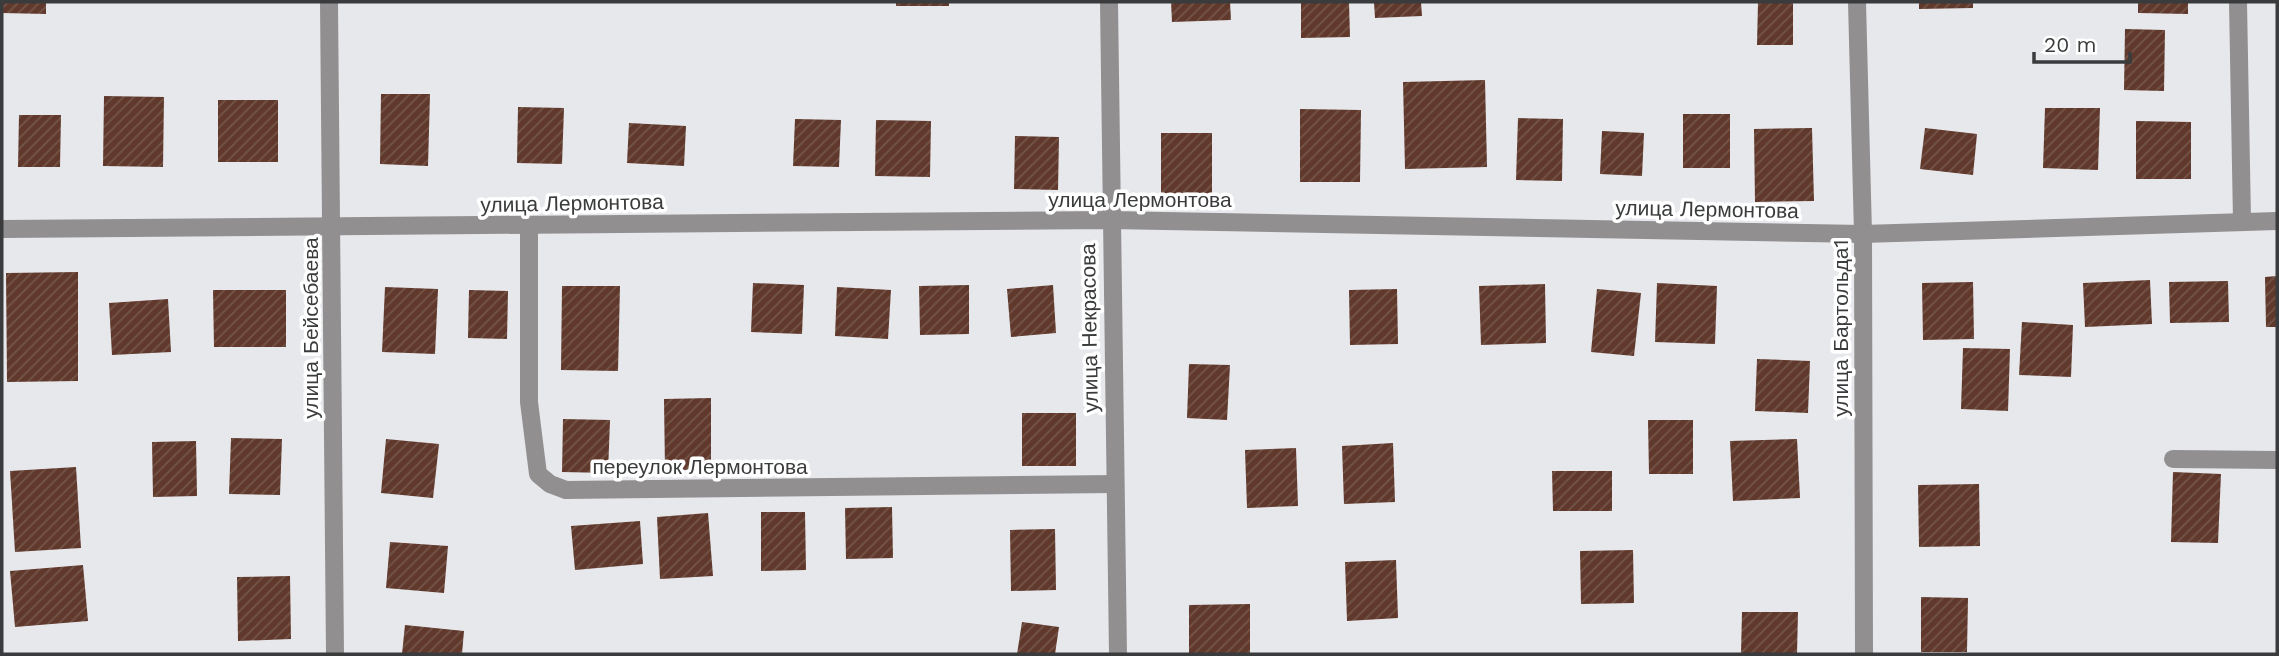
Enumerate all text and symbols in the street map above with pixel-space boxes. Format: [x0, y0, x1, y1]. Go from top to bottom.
scale bar [2034, 21, 2130, 65]
text: 20 m [2044, 32, 2096, 57]
street label: улица Лермонтова [1048, 187, 1232, 212]
street label: улица Лермонтова [480, 189, 664, 217]
street label: улица Лермонтова [1615, 195, 1799, 223]
street label: улица Бейсебаева [298, 237, 323, 419]
street label: улица Бартольда1 [1828, 239, 1853, 417]
street label: улица Некрасова [1075, 243, 1103, 413]
street label: переулок Лермонтова [592, 454, 808, 479]

